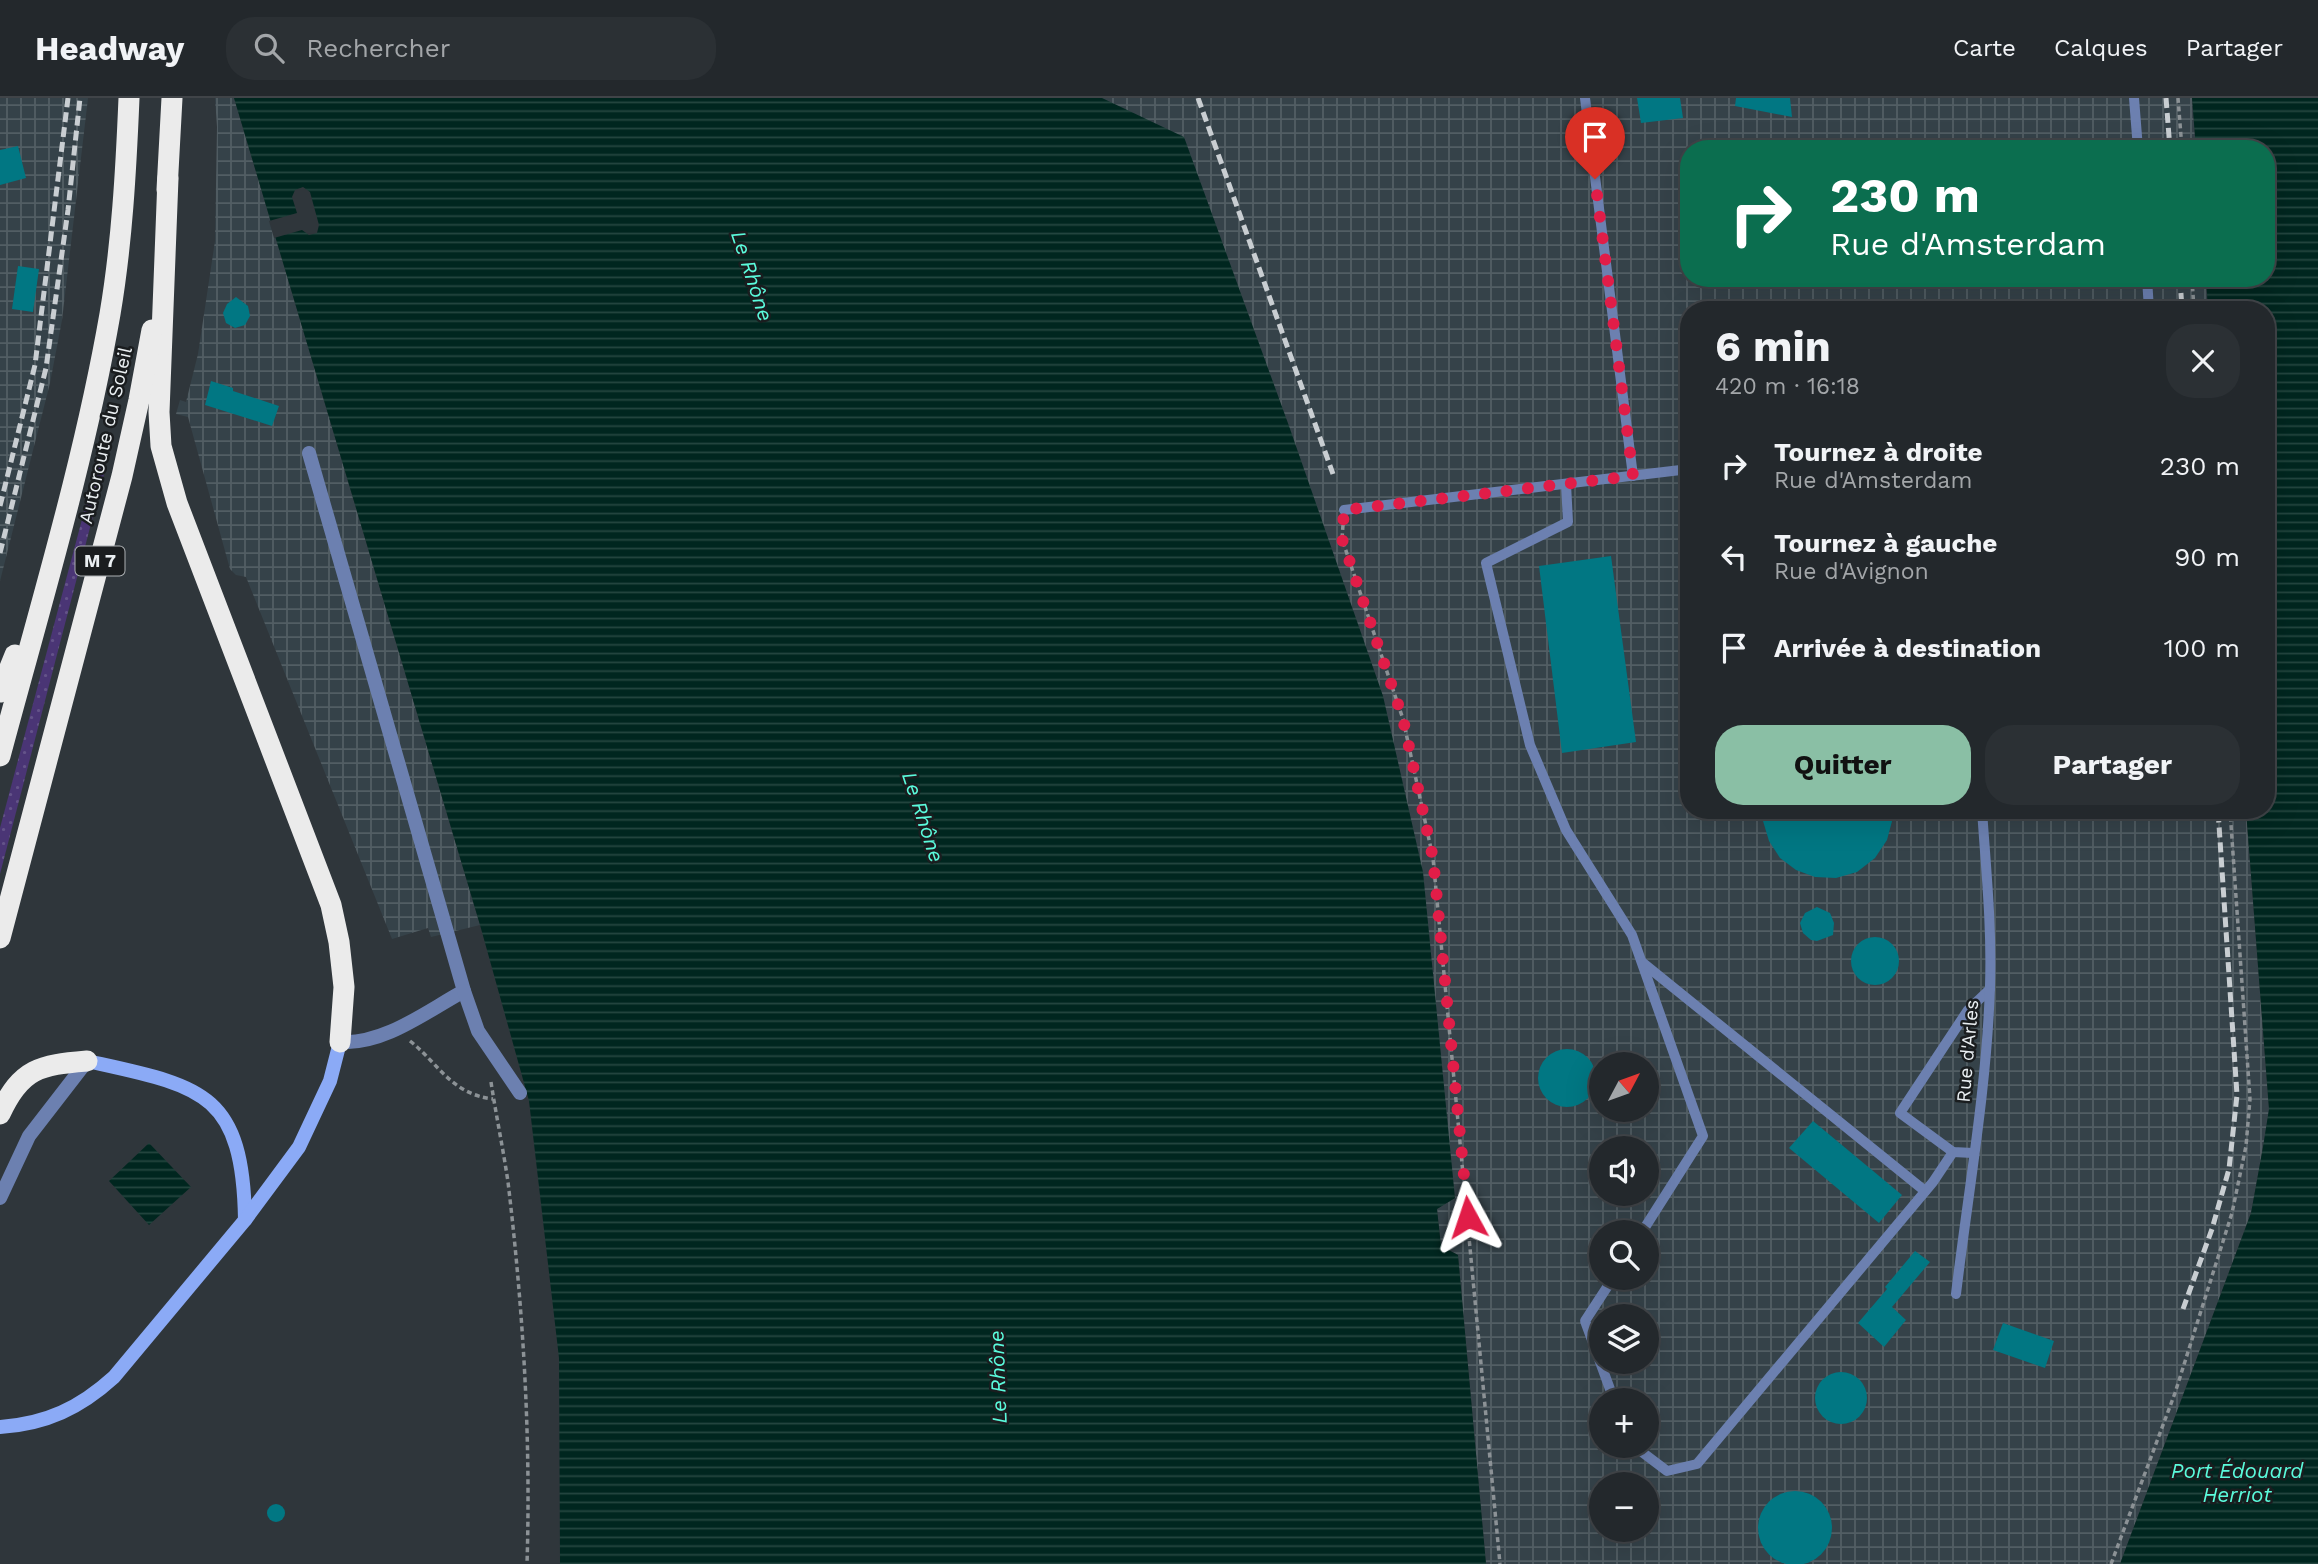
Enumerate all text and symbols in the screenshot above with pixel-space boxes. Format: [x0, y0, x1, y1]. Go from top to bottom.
search box [226, 17, 716, 80]
text: Headway [35, 29, 184, 68]
icon: search [250, 29, 288, 67]
text: Rechercher [306, 33, 450, 63]
text: Carte [1953, 34, 2016, 62]
text: Calques [2054, 34, 2148, 62]
text: Partager [2186, 34, 2283, 62]
pin [1565, 107, 1625, 179]
icon: arrive [1576, 118, 1614, 156]
text: 230 m [1830, 166, 1980, 224]
icon: right [1715, 168, 1806, 259]
text: Rue d'Amsterdam [1830, 225, 2106, 263]
water label: Le Rhône [726, 227, 779, 324]
text: 6 min [1715, 322, 1831, 371]
button: close [2166, 324, 2240, 398]
street label: Autoroute du Soleil [74, 344, 137, 526]
text: 420 m · 16:18 [1715, 373, 1860, 400]
text: Tournez à droite [1774, 437, 1983, 467]
icon: right [1715, 447, 1753, 485]
text: 230 m [2160, 451, 2240, 481]
text: Rue d'Amsterdam [1774, 467, 1972, 494]
text: Tournez à gauche [1774, 528, 1997, 558]
icon: left [1715, 538, 1753, 576]
text: 90 m [2174, 542, 2240, 572]
road number: M 7 [76, 546, 124, 575]
text: Rue d'Avignon [1774, 558, 1929, 585]
icon: arrive [1715, 629, 1753, 667]
text: Arrivée à destination [1774, 633, 2041, 663]
text: 100 m [2164, 633, 2240, 663]
button: Quitter [1715, 725, 1971, 805]
button: Partager [1985, 725, 2240, 805]
water label: Le Rhône [897, 768, 950, 865]
street label: Rue d'Arles [1952, 999, 1983, 1103]
north arrow [1589, 1052, 1659, 1122]
map controls [1589, 1052, 1659, 1542]
button: sound [1589, 1136, 1659, 1206]
position arrow [1431, 1180, 1505, 1254]
button: search [1589, 1220, 1659, 1290]
button: layers [1589, 1304, 1659, 1374]
water label: Le Rhône [983, 1330, 1012, 1424]
button: + [1589, 1388, 1659, 1458]
water label: Port Édouard Herriot [2171, 1458, 2304, 1507]
button: − [1589, 1472, 1659, 1542]

